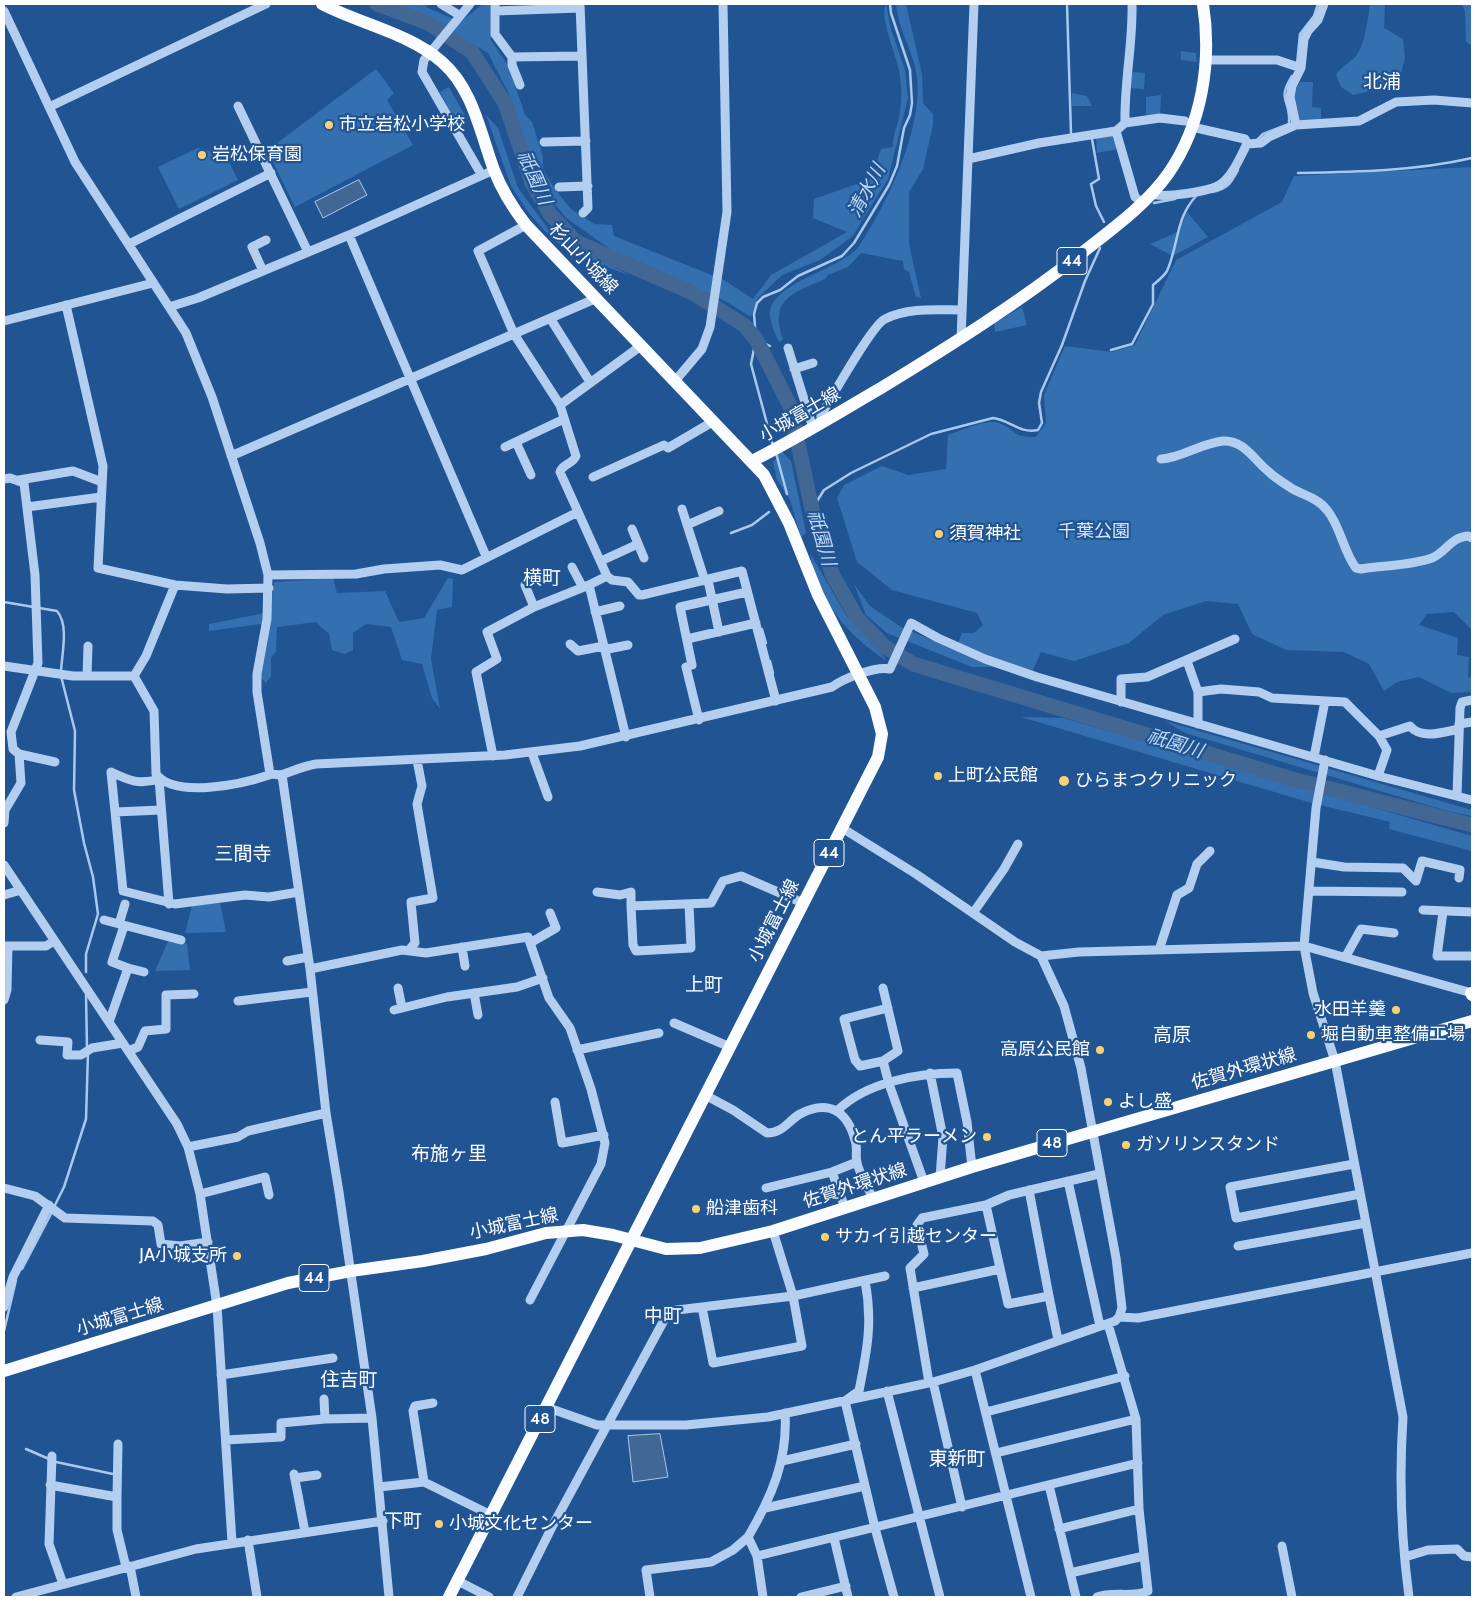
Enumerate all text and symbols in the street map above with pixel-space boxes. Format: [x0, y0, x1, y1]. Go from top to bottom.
district label: 北浦 [1363, 71, 1401, 93]
place label: 市立岩松小学校 [339, 114, 465, 136]
marker: 市立岩松小学校 [323, 119, 335, 131]
place label: 岩松保育園 [212, 144, 302, 166]
water label: 祇園川 [512, 147, 556, 209]
marker: 岩松保育園 [196, 149, 208, 161]
water label: 清水川 [844, 160, 890, 222]
street label: 杉山小城線 [544, 219, 622, 299]
road number: 44 [1057, 248, 1087, 274]
street label: 小城富士線 [756, 383, 844, 447]
water label: 祇園川 [802, 507, 840, 569]
park label: 千葉公園 [1058, 521, 1130, 543]
place label: 須賀神社 [949, 523, 1021, 545]
marker: 須賀神社 [933, 528, 945, 540]
district label: 横町 [523, 567, 561, 589]
water label: 祇園川 [1144, 725, 1206, 763]
place label: 上町公民館 [948, 765, 1038, 787]
marker: 上町公民館 [932, 770, 944, 782]
place label: ひらまつクリニック [1075, 770, 1237, 792]
marker: ひらまつクリニック [1057, 774, 1071, 788]
road number: 44 [814, 840, 844, 866]
district label: 三間寺 [215, 843, 271, 865]
street label: 小城富士線 [744, 876, 804, 966]
district label: 上町 [685, 974, 723, 996]
place label: 水田羊羹 [1314, 999, 1386, 1021]
marker: 水田羊羹 [1390, 1004, 1402, 1016]
district label: 高原 [1153, 1024, 1191, 1046]
place label: 堀自動車整備工場 [1321, 1024, 1465, 1046]
marker: 堀自動車整備工場 [1305, 1029, 1317, 1041]
place label: 高原公民館 [1000, 1039, 1090, 1061]
marker: 高原公民館 [1094, 1044, 1106, 1056]
street label: 佐賀外環状線 [1189, 1044, 1299, 1094]
place label: よし盛 [1118, 1091, 1172, 1113]
marker: よし盛 [1102, 1096, 1114, 1108]
place label: とん平ラーメン [851, 1126, 977, 1148]
road number: 48 [1037, 1130, 1067, 1156]
marker: とん平ラーメン [981, 1131, 993, 1143]
place label: ガソリンスタンド [1136, 1134, 1280, 1156]
marker: ガソリンスタンド [1120, 1139, 1132, 1151]
district label: 布施ヶ里 [411, 1143, 487, 1165]
street label: 佐賀外環状線 [800, 1159, 910, 1213]
place label: 船津歯科 [706, 1198, 778, 1220]
marker: 船津歯科 [690, 1203, 702, 1215]
street label: 小城富士線 [468, 1204, 560, 1244]
place label: サカイ引越センター [835, 1226, 997, 1248]
marker: サカイ引越センター [819, 1231, 831, 1243]
place label: JA小城支所 [139, 1245, 227, 1267]
marker: JA小城支所 [231, 1250, 243, 1262]
road number: 44 [299, 1264, 329, 1292]
street label: 小城富士線 [74, 1294, 166, 1340]
district label: 中町 [644, 1305, 682, 1327]
district label: 住吉町 [321, 1369, 377, 1391]
road number: 48 [525, 1406, 555, 1432]
district label: 東新町 [929, 1448, 985, 1470]
district label: 下町 [384, 1510, 422, 1532]
place label: 小城文化センター [449, 1513, 593, 1535]
marker: 小城文化センター [433, 1518, 445, 1530]

